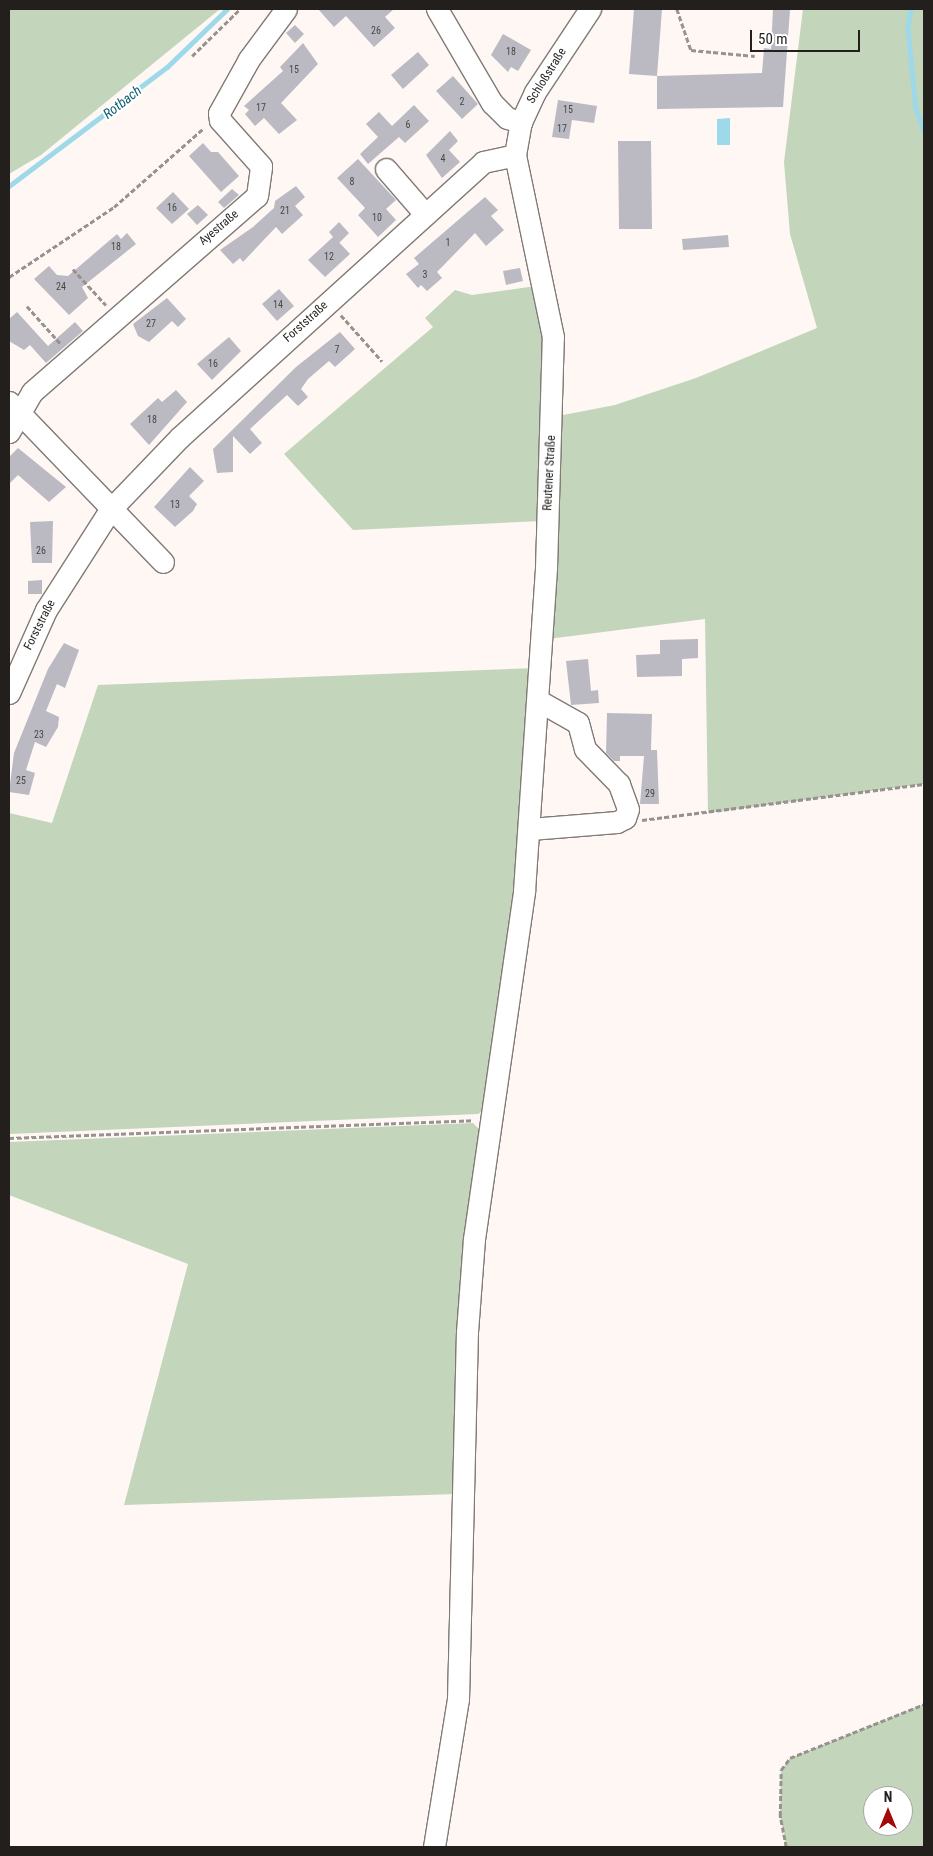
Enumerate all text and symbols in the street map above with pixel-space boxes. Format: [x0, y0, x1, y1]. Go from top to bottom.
scale bar [753, 20, 863, 52]
house number: 26 [371, 25, 381, 37]
text: 50 m [758, 30, 788, 48]
house number: 18 [506, 46, 516, 58]
street label: Schloßstraße [524, 46, 570, 106]
house number: 15 [289, 64, 299, 76]
water label: Rotbach [99, 82, 145, 122]
house number: 2 [460, 96, 464, 108]
house number: 17 [256, 102, 266, 114]
house number: 15 [563, 104, 573, 116]
house number: 6 [406, 119, 410, 131]
house number: 17 [557, 123, 567, 135]
house number: 4 [441, 153, 445, 165]
house number: 8 [350, 176, 354, 188]
house number: 16 [167, 202, 177, 214]
house number: 21 [280, 205, 290, 217]
street label: Ayestraße [196, 207, 242, 249]
house number: 10 [372, 212, 382, 224]
house number: 1 [446, 237, 450, 249]
house number: 18 [111, 241, 121, 253]
house number: 12 [324, 251, 334, 263]
house number: 3 [423, 269, 427, 281]
house number: 24 [56, 281, 66, 293]
street label: Forststraße [281, 298, 331, 346]
house number: 14 [273, 299, 283, 311]
house number: 27 [146, 318, 156, 330]
house number: 7 [335, 344, 339, 356]
house number: 16 [208, 358, 218, 370]
house number: 18 [147, 414, 157, 426]
street label: Reutener Straße [541, 435, 559, 511]
house number: 13 [170, 499, 180, 511]
house number: 26 [36, 545, 46, 557]
street label: Forststraße [21, 597, 59, 653]
house number: 23 [34, 729, 44, 741]
house number: 25 [16, 775, 26, 787]
house number: 29 [645, 788, 655, 800]
north arrow [863, 1786, 913, 1836]
text: N [884, 1789, 892, 1805]

